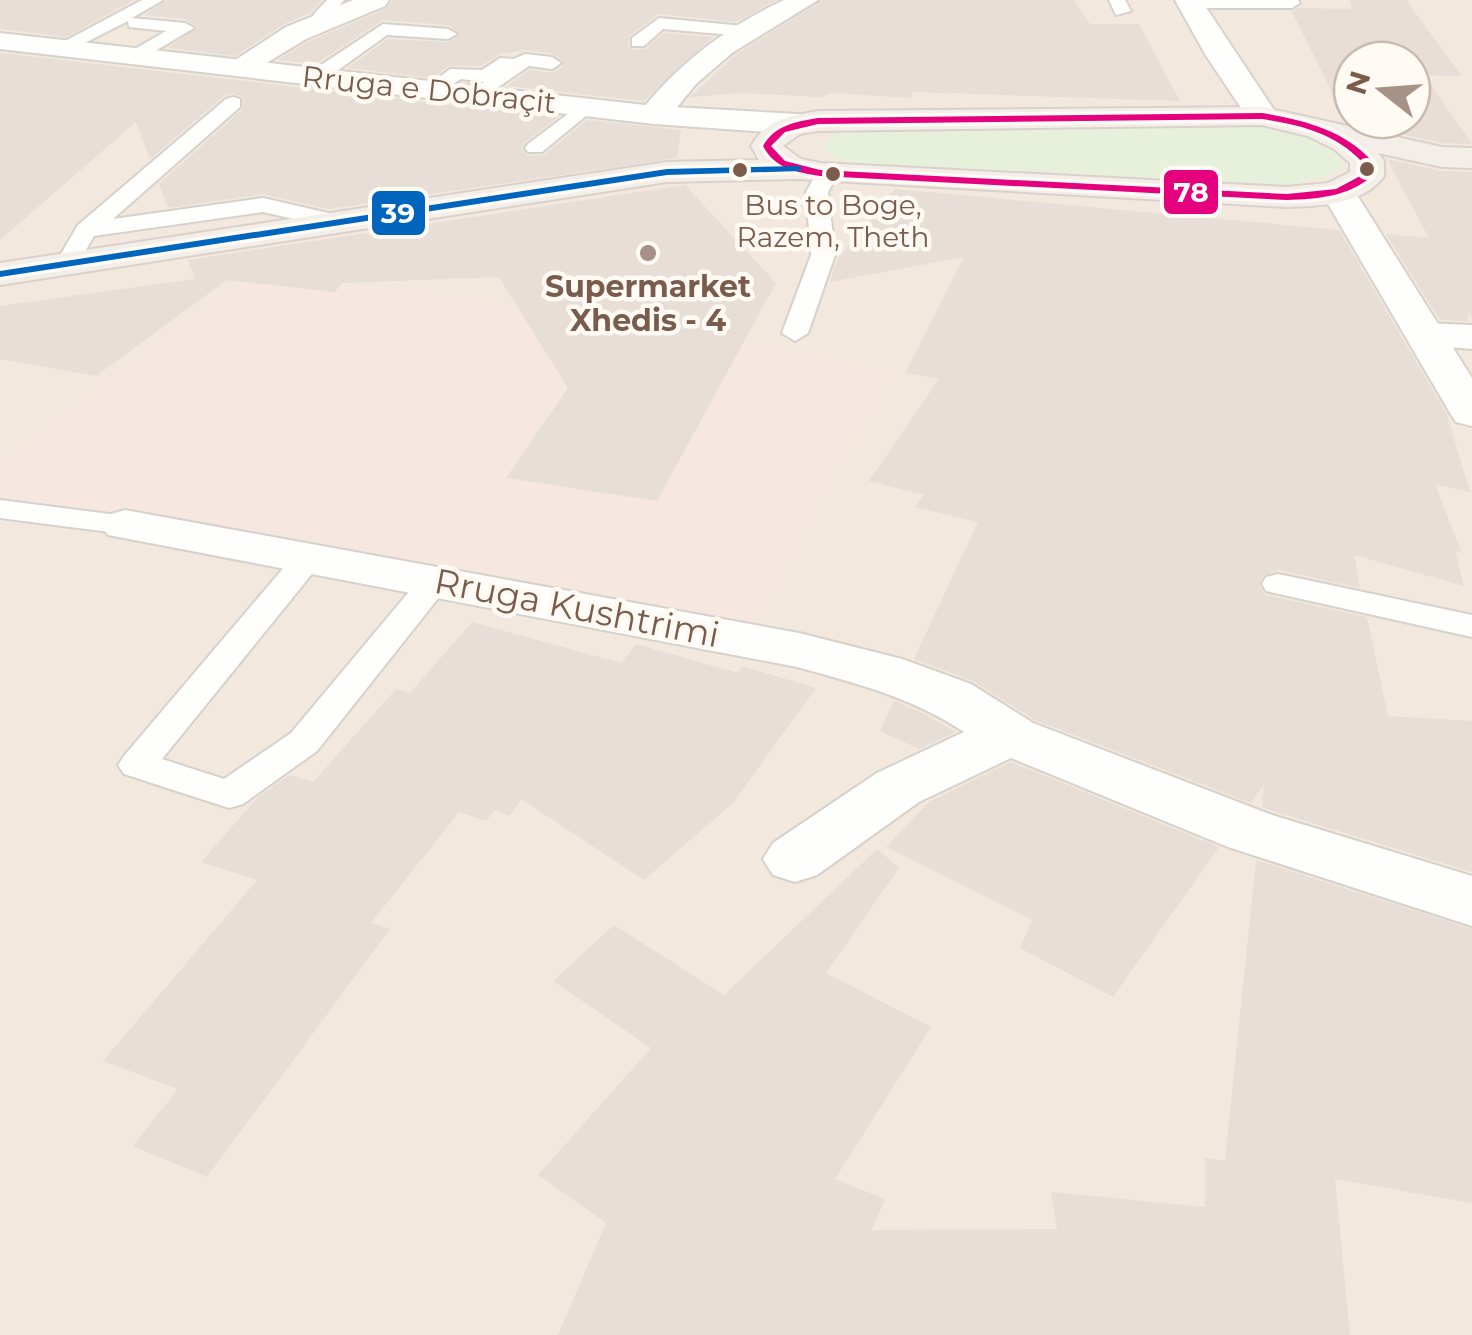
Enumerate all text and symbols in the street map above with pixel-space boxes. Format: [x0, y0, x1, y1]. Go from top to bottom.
north arrow [1332, 40, 1432, 140]
street label: Rruga e Dobraçit [300, 58, 558, 121]
text: N [1339, 67, 1378, 98]
unlabelled marker [1357, 159, 1377, 179]
unlabelled marker [730, 160, 750, 180]
marker: Bus to Boge, Razem, Theth [823, 164, 843, 184]
line badge: 78 [1162, 168, 1220, 216]
text: 78 [1173, 175, 1209, 209]
place label: Bus to Boge, Razem, Theth [737, 188, 929, 254]
line badge: 39 [370, 189, 427, 237]
text: 39 [380, 196, 415, 230]
marker: Supermarket Xhedis - 4 [637, 242, 659, 264]
place label: Supermarket Xhedis - 4 [545, 268, 751, 339]
street label: Rruga Kushtrimi [431, 559, 723, 656]

